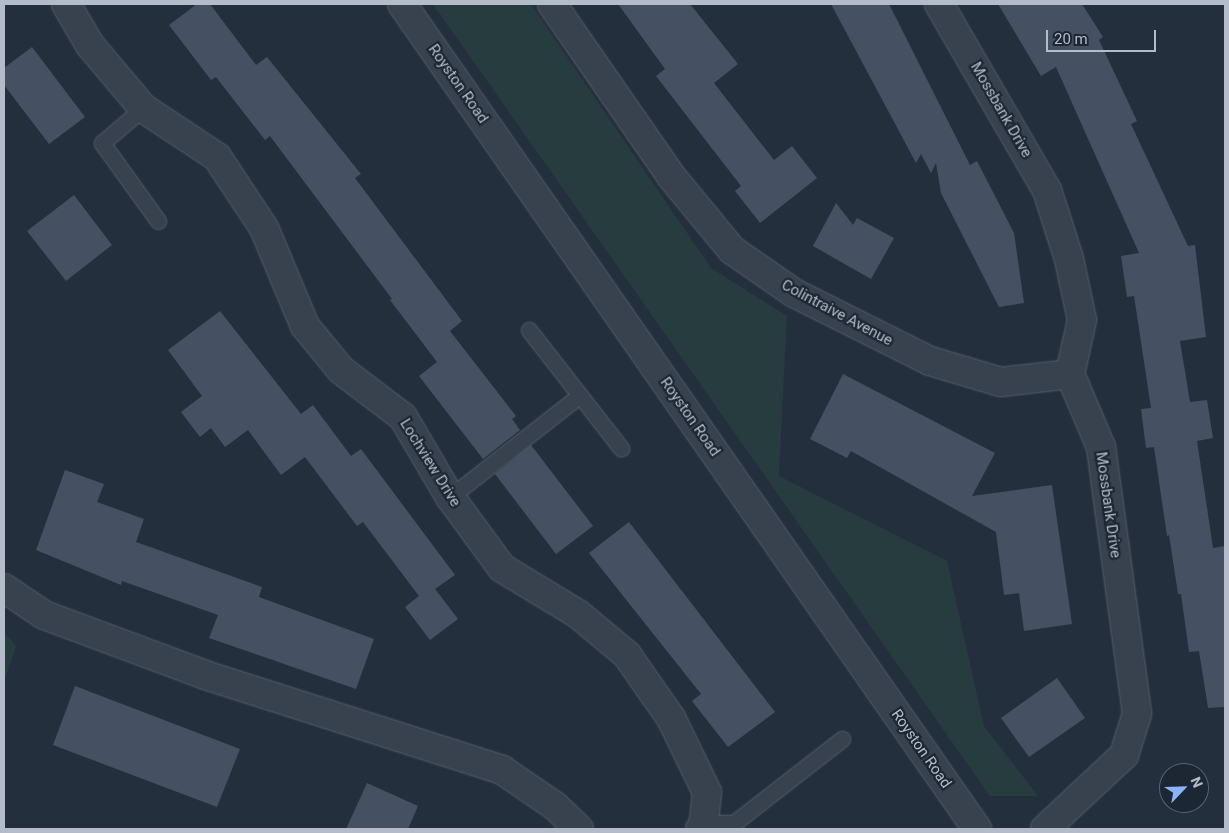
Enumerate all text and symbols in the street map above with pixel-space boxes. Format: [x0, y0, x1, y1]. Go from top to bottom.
scale bar [1049, 20, 1159, 52]
text: 20 m [1054, 30, 1088, 48]
street label: Royston Road [424, 41, 492, 127]
street label: Mossbank Drive [966, 59, 1036, 161]
street label: Colintraive Avenue [778, 276, 896, 350]
street label: Royston Road [656, 374, 724, 460]
street label: Lochview Drive [396, 416, 464, 510]
street label: Mossbank Drive [1092, 451, 1124, 559]
street label: Royston Road [887, 706, 955, 792]
north arrow [1159, 763, 1209, 813]
text: N [1187, 775, 1206, 790]

